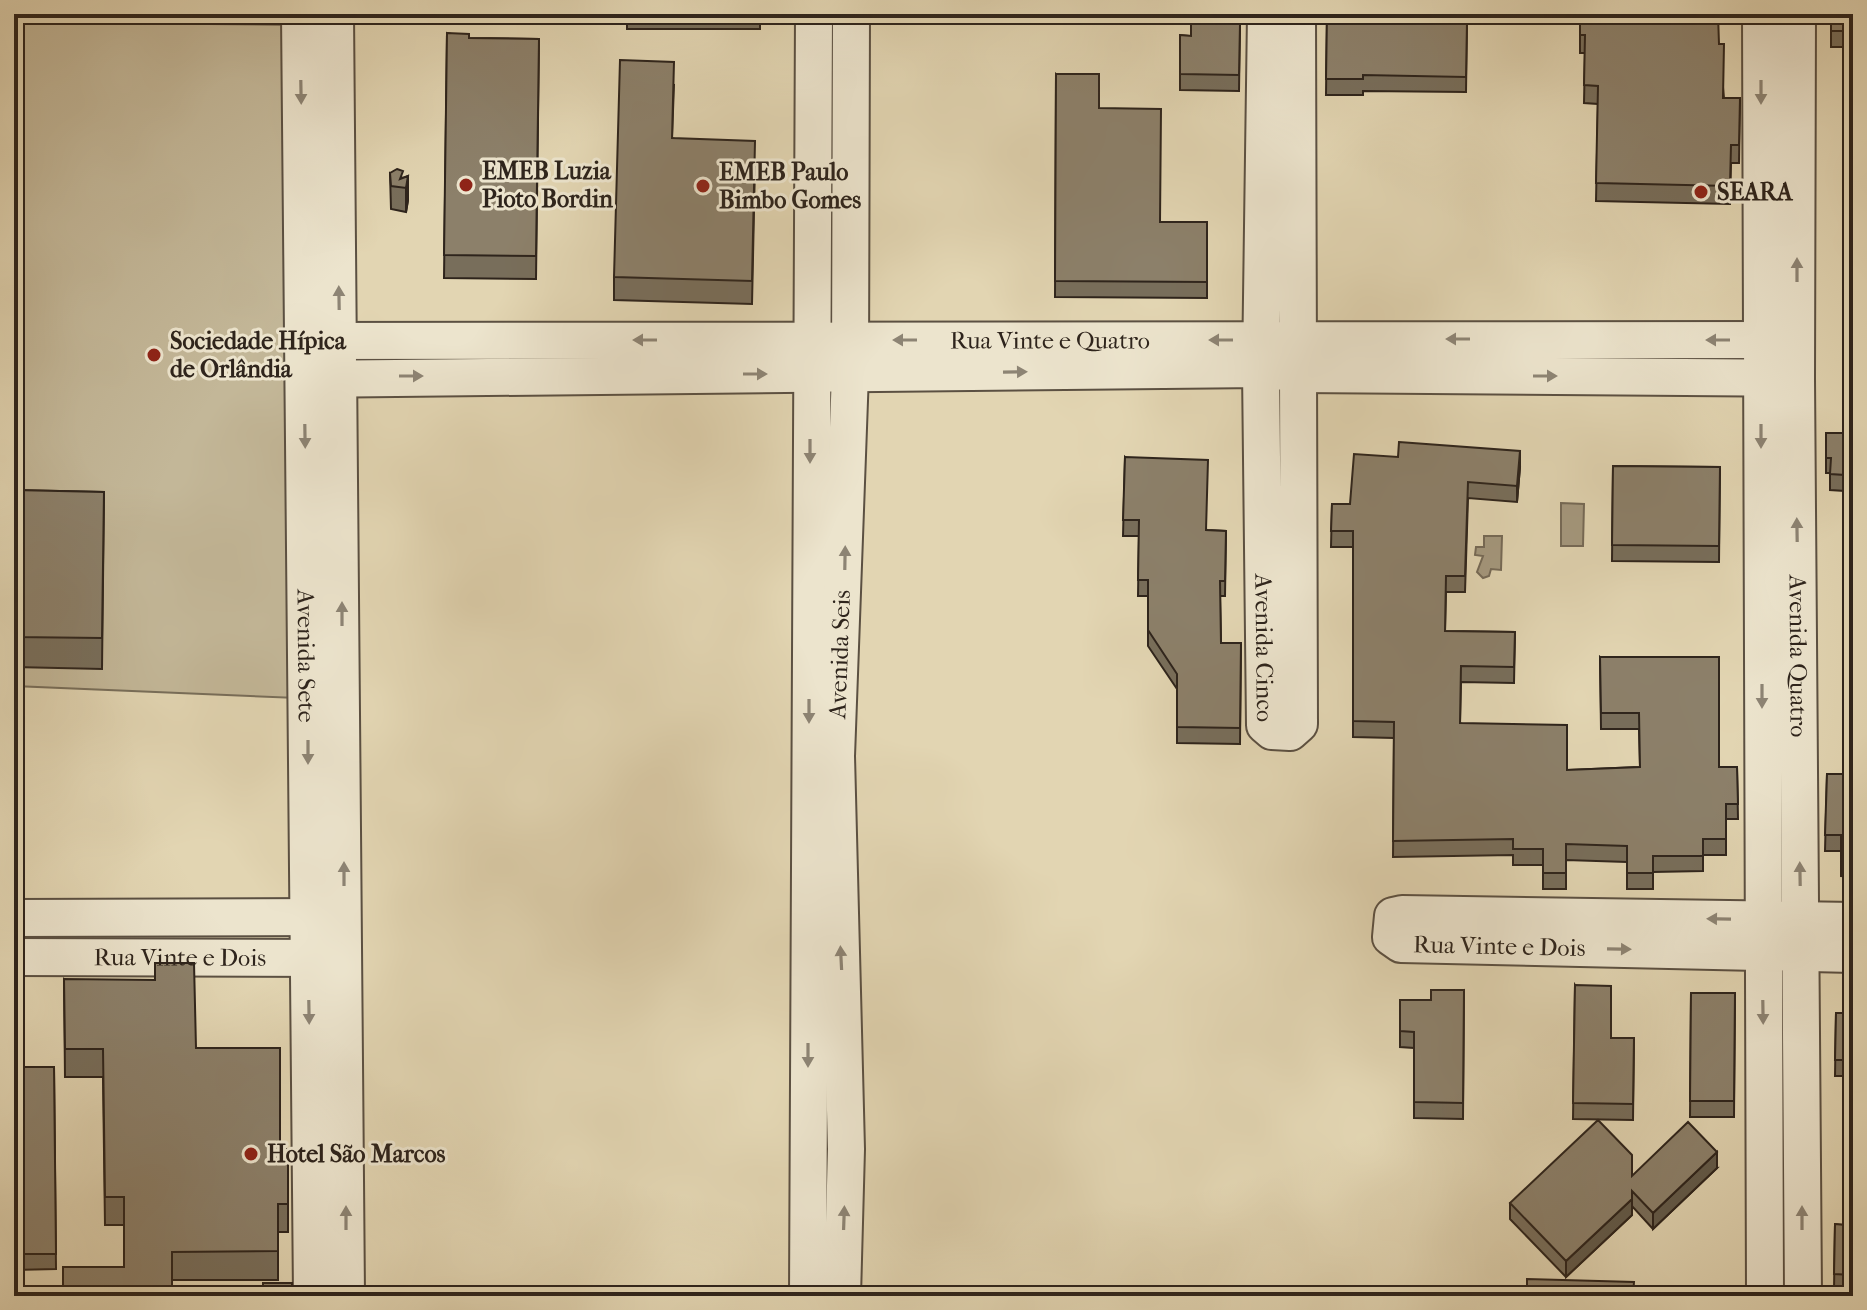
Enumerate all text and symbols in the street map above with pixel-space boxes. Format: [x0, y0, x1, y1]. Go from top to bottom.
one-way arrow [295, 80, 307, 105]
one-way arrow [1755, 80, 1767, 105]
place label: EMEB Luzia Pioto Bordin [482, 157, 614, 213]
place label: EMEB Paulo Bimbo Gomes [719, 158, 861, 214]
marker: EMEB Luzia Pioto Bordin [457, 176, 475, 194]
marker: EMEB Paulo Bimbo Gomes [694, 177, 712, 195]
place label: SEARA [1717, 178, 1794, 206]
marker: SEARA [1692, 183, 1710, 201]
one-way arrow [1791, 257, 1803, 282]
one-way arrow [333, 285, 345, 310]
street label: Rua Vinte e Quatro [950, 326, 1150, 355]
place label: Sociedade Hípica de Orlândia [170, 327, 347, 383]
one-way arrow [1445, 333, 1470, 345]
one-way arrow [632, 334, 657, 346]
one-way arrow [892, 334, 917, 346]
one-way arrow [1208, 334, 1233, 346]
one-way arrow [1705, 334, 1730, 346]
marker: Sociedade Hípica de Orlândia [145, 346, 163, 364]
one-way arrow [1003, 366, 1028, 378]
one-way arrow [743, 368, 768, 380]
one-way arrow [399, 370, 424, 383]
one-way arrow [1533, 370, 1558, 382]
one-way arrow [299, 424, 312, 449]
one-way arrow [1755, 424, 1767, 449]
one-way arrow [804, 439, 816, 464]
one-way arrow [1791, 517, 1803, 542]
one-way arrow [839, 545, 852, 570]
street label: Avenida Cinco [1249, 573, 1279, 722]
street label: Avenida Quatro [1783, 574, 1813, 737]
street label: Avenida Sete [291, 588, 321, 723]
street label: Avenida Seis [823, 589, 856, 720]
one-way arrow [336, 601, 348, 626]
one-way arrow [1756, 684, 1768, 709]
one-way arrow [803, 699, 815, 724]
one-way arrow [302, 740, 314, 765]
one-way arrow [337, 861, 350, 886]
one-way arrow [1794, 861, 1806, 886]
one-way arrow [1706, 913, 1731, 925]
street label: Rua Vinte e Dois [1413, 930, 1586, 962]
street label: Rua Vinte e Dois [94, 943, 266, 972]
one-way arrow [1607, 943, 1632, 956]
one-way arrow [835, 945, 848, 970]
one-way arrow [303, 1000, 315, 1025]
one-way arrow [1757, 1000, 1769, 1025]
one-way arrow [802, 1043, 814, 1068]
place label: Hotel São Marcos [267, 1140, 446, 1168]
marker: Hotel São Marcos [242, 1145, 260, 1163]
one-way arrow [340, 1205, 352, 1230]
one-way arrow [838, 1205, 851, 1230]
one-way arrow [1796, 1205, 1808, 1230]

